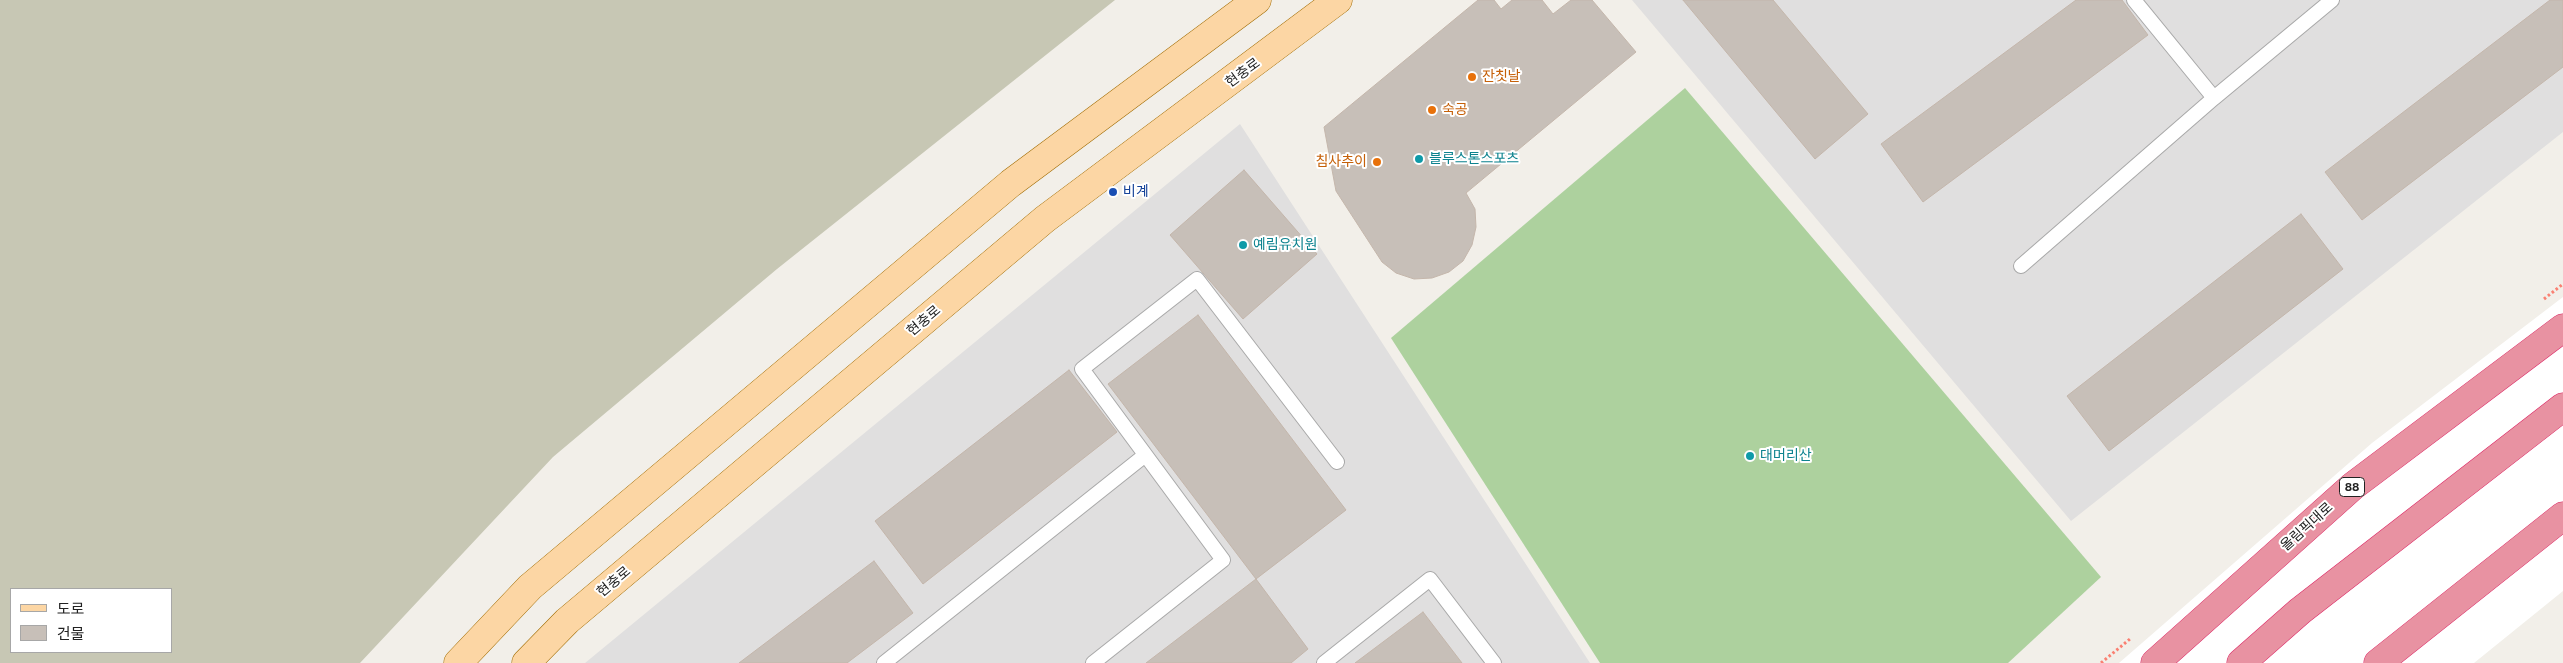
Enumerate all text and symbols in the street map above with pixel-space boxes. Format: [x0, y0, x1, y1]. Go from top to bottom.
street label: 현충로 [1222, 55, 1264, 91]
place label: 잔칫날 [1482, 69, 1521, 85]
marker: 잔칫날 [1466, 71, 1478, 83]
place label: 숙공 [1442, 102, 1468, 118]
marker: 숙공 [1426, 104, 1438, 116]
place label: 블루스톤스포츠 [1429, 151, 1519, 167]
marker: 블루스톤스포츠 [1413, 153, 1425, 165]
place label: 침사추이 [1315, 154, 1367, 170]
marker: 침사추이 [1371, 156, 1383, 168]
place label: 비계 [1123, 184, 1149, 200]
marker: 비계 [1107, 186, 1119, 198]
place label: 예림유치원 [1253, 237, 1317, 253]
marker: 예림유치원 [1237, 239, 1249, 251]
street label: 현충로 [904, 302, 944, 340]
place label: 대머리산 [1760, 448, 1812, 464]
marker: 대머리산 [1744, 450, 1756, 462]
road number: 88 [2340, 478, 2364, 497]
street label: 올림픽대로 [2277, 499, 2337, 555]
street label: 현충로 [594, 563, 634, 601]
legend [10, 588, 172, 653]
text: 도로 [57, 600, 85, 618]
text: 건물 [57, 625, 85, 643]

